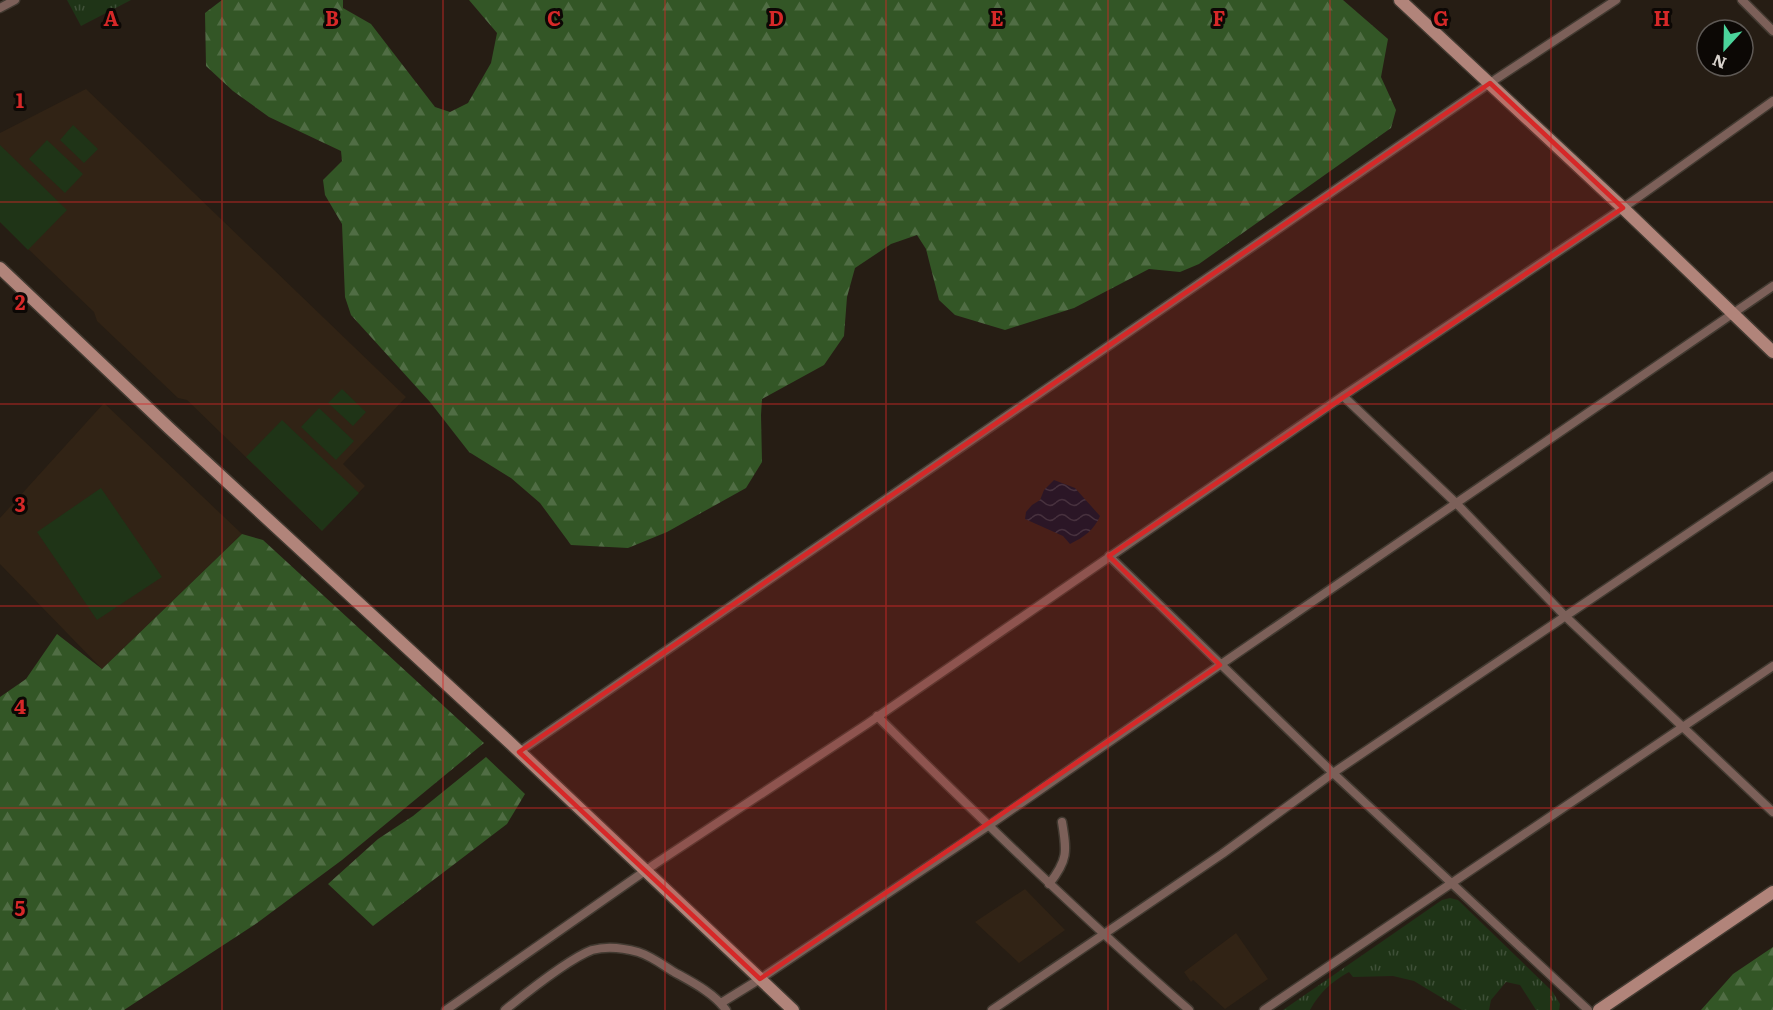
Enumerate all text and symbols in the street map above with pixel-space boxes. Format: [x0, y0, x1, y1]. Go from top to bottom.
text: A [103, 2, 119, 32]
text: B [325, 2, 339, 32]
text: C [547, 2, 561, 32]
text: D [768, 2, 784, 32]
text: E [990, 2, 1004, 32]
text: F [1213, 2, 1226, 32]
text: G [1433, 2, 1449, 32]
text: H [1654, 2, 1670, 32]
north arrow [1695, 18, 1755, 78]
text: N [1708, 49, 1730, 76]
text: 1 [16, 84, 24, 114]
text: 2 [15, 286, 26, 316]
text: 3 [14, 488, 26, 518]
text: 4 [14, 690, 26, 720]
text: 5 [15, 892, 26, 922]

